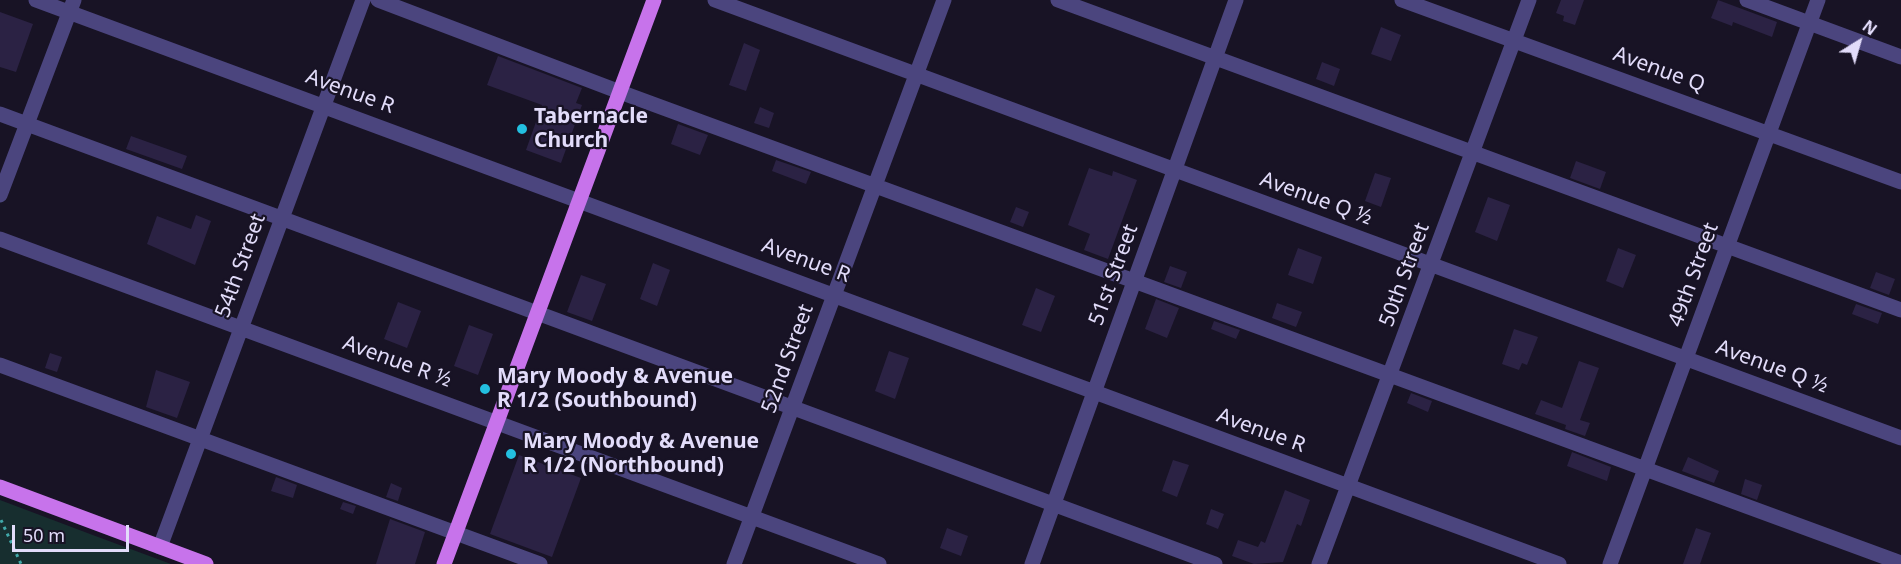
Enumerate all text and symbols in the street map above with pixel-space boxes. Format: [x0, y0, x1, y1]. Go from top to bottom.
north arrow [1829, 12, 1889, 72]
text: N [1858, 15, 1882, 40]
street label: Avenue Q [1610, 42, 1708, 98]
street label: Avenue R [302, 64, 398, 120]
place label: Tabernacle Church [534, 104, 648, 154]
marker: Tabernacle Church [515, 122, 529, 136]
street label: Avenue Q ½ [1257, 167, 1375, 231]
street label: 54th Street [211, 211, 271, 321]
street label: 50th Street [1375, 220, 1435, 330]
street label: 49th Street [1664, 220, 1724, 330]
street label: 51st Street [1084, 221, 1144, 329]
street label: Avenue R [758, 233, 854, 289]
street label: 52nd Street [757, 301, 819, 417]
street label: Avenue R ½ [339, 331, 455, 393]
street label: Avenue Q ½ [1713, 335, 1831, 399]
place label: Mary Moody & Avenue R 1/2 (Southbound) [497, 364, 733, 414]
marker: Mary Moody & Avenue R 1/2 (Southbound) [478, 382, 492, 396]
street label: Avenue R [1213, 403, 1309, 459]
place label: Mary Moody & Avenue R 1/2 (Northbound) [523, 429, 759, 479]
marker: Mary Moody & Avenue R 1/2 (Northbound) [504, 447, 518, 461]
scale bar [15, 513, 132, 551]
text: 50 m [23, 523, 65, 547]

